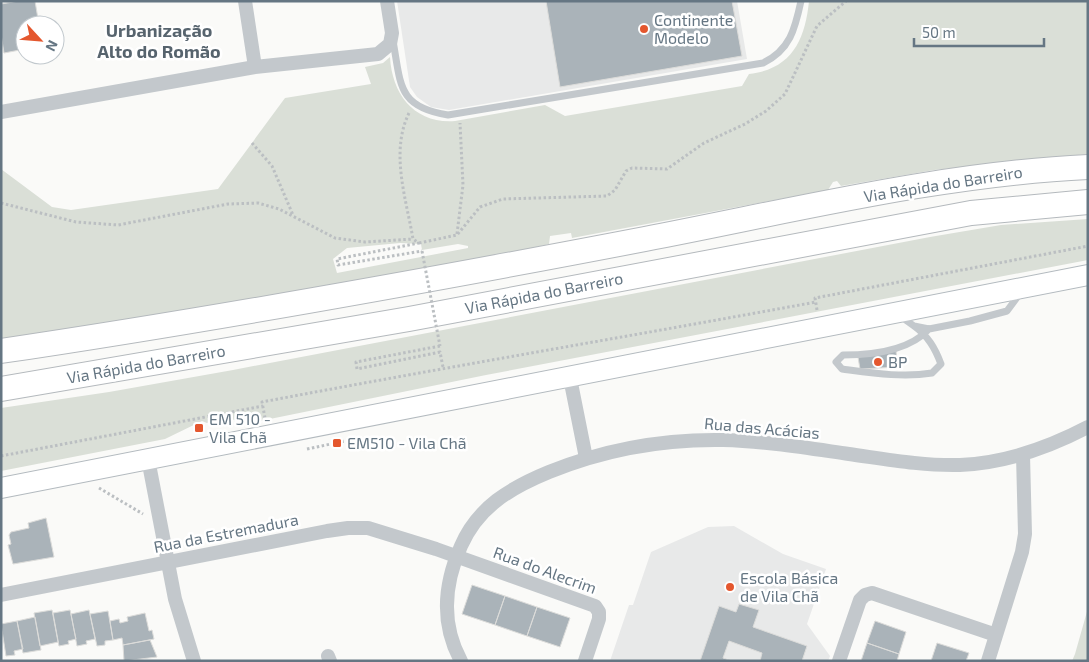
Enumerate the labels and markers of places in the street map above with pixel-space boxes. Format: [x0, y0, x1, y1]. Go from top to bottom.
place label: Continente Modelo [654, 10, 733, 47]
marker: Continente Modelo [638, 23, 650, 35]
place label: BP [888, 352, 907, 371]
marker: BP [872, 356, 884, 368]
place label: EM 510 - Vila Chã [209, 409, 271, 446]
marker: EM 510 - Vila Chã [193, 422, 205, 434]
place label: EM510 - Vila Chã [347, 433, 467, 452]
marker: EM510 - Vila Chã [331, 437, 343, 449]
place label: Escola Básica de Vila Chã [740, 568, 838, 605]
marker: Escola Básica de Vila Chã [724, 581, 736, 593]

